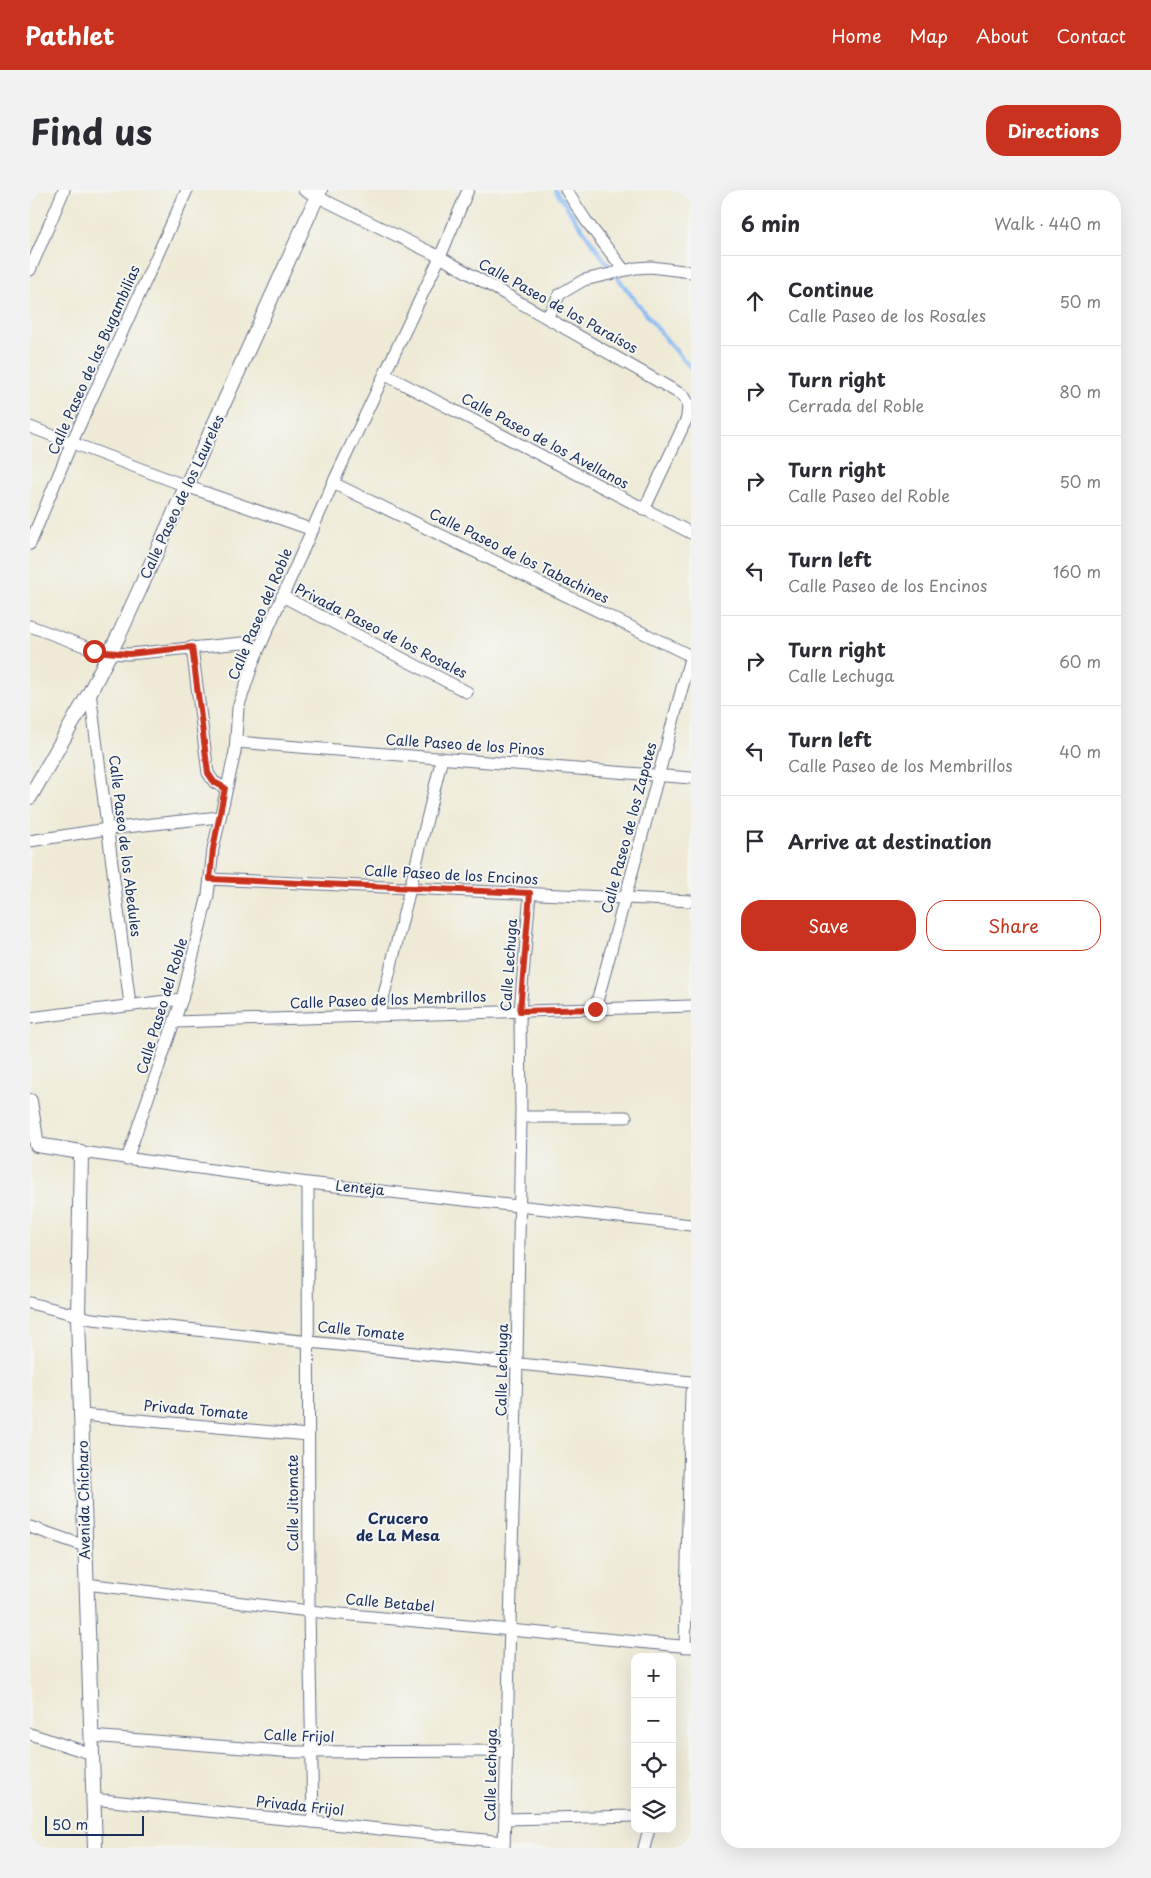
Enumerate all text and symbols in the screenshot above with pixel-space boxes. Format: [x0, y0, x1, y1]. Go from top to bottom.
text: Pathlet [25, 17, 115, 53]
text: Home [831, 22, 881, 49]
text: Map [909, 22, 948, 49]
text: About [976, 22, 1028, 49]
text: Contact [1056, 22, 1126, 49]
text: Find us [30, 104, 152, 157]
button: Directions [986, 105, 1121, 156]
text: 6 min [741, 207, 800, 239]
text: Walk · 440 m [994, 211, 1101, 235]
street label: Calle Paseo de los Paraísos [475, 253, 642, 358]
street label: Calle Paseo de las Bugambilias [42, 262, 145, 458]
text: Continue [788, 275, 874, 303]
icon: ahead [741, 287, 769, 315]
text: 50 m [1060, 289, 1101, 313]
text: Calle Paseo de los Rosales [788, 303, 986, 327]
text: Turn right [788, 365, 886, 393]
icon: right [741, 377, 769, 405]
text: 80 m [1059, 379, 1101, 403]
street label: Calle Paseo de los Avellanos [458, 387, 633, 494]
text: Cerrada del Roble [788, 393, 924, 417]
street label: Calle Paseo de los Laureles [134, 411, 229, 582]
text: Turn right [788, 455, 886, 483]
icon: right [741, 467, 769, 495]
text: 50 m [1060, 469, 1101, 493]
text: Calle Paseo del Roble [788, 483, 950, 507]
street label: Calle Paseo de los Tabachines [426, 503, 613, 608]
street label: Calle Paseo del Roble [222, 544, 297, 683]
text: Turn left [788, 545, 872, 573]
icon: left [741, 557, 769, 585]
text: 160 m [1053, 559, 1101, 583]
text: Calle Paseo de los Encinos [788, 573, 987, 597]
street label: Privada Paseo de los Rosales [291, 578, 471, 683]
text: Turn right [788, 635, 886, 663]
route start [83, 640, 106, 663]
icon: right [741, 647, 769, 675]
text: 60 m [1059, 649, 1101, 673]
text: Calle Lechuga [788, 663, 894, 687]
text: Turn left [788, 725, 872, 753]
street label: Calle Paseo de los Pinos [385, 728, 545, 761]
icon: left [741, 737, 769, 765]
text: 40 m [1059, 739, 1101, 763]
street label: Calle Paseo de los Zapotes [596, 740, 662, 916]
text: Calle Paseo de los Membrillos [788, 753, 1013, 777]
street label: Calle Paseo de los Abedules [104, 754, 147, 938]
icon: arrive [741, 827, 769, 855]
text: Arrive at destination [788, 827, 992, 855]
street label: Calle Paseo de los Encinos [363, 859, 539, 890]
button: Save [741, 900, 916, 951]
button: Share [926, 900, 1101, 951]
street label: Calle Lechuga [495, 918, 522, 1012]
street label: Calle Paseo del Roble [131, 935, 192, 1077]
street label: Calle Paseo de los Membrillos [289, 986, 487, 1013]
route end [584, 998, 607, 1021]
street label: Lenteja [335, 1174, 386, 1201]
street label: Calle Tomate [316, 1315, 406, 1346]
street label: Calle Lechuga [490, 1323, 513, 1417]
street label: Privada Tomate [143, 1394, 249, 1425]
street label: Avenida Chícharo [72, 1440, 95, 1560]
street label: Calle Jitomate [282, 1454, 303, 1552]
district label: Crucero de La Mesa [356, 1506, 440, 1546]
street label: Calle Betabel [344, 1588, 436, 1617]
map controls [631, 1653, 676, 1833]
button: + [631, 1653, 676, 1698]
button: − [631, 1698, 676, 1743]
street label: Calle Frijol [263, 1724, 335, 1747]
street label: Calle Lechuga [479, 1728, 502, 1822]
button: locate [631, 1743, 676, 1788]
button: layers [631, 1788, 676, 1833]
street label: Privada Frijol [255, 1790, 345, 1821]
scale bar [45, 1813, 144, 1836]
text: 50 m [52, 1814, 88, 1835]

